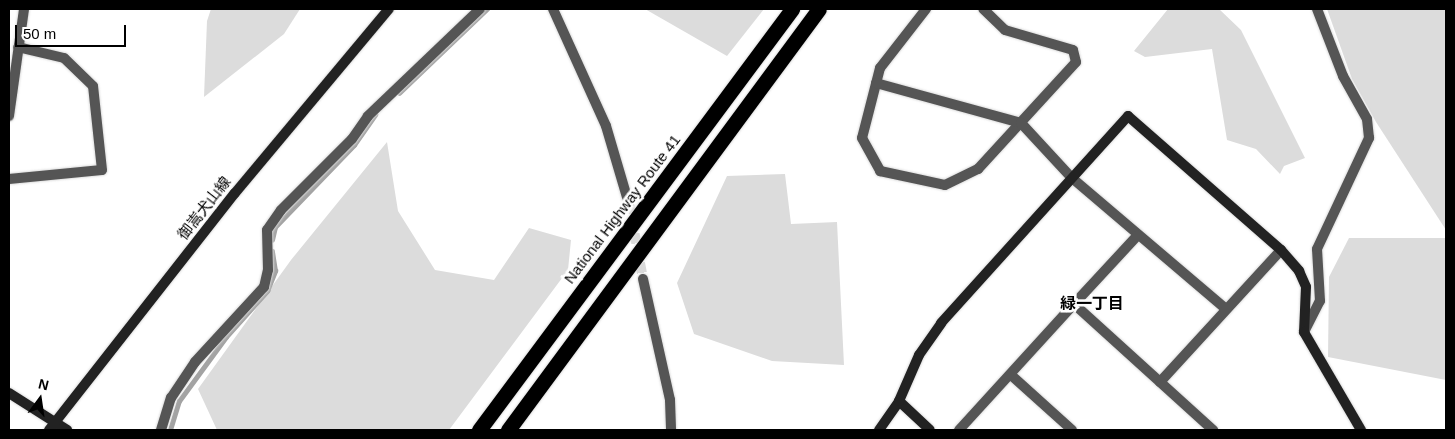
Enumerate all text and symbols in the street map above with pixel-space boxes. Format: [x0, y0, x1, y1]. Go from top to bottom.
scale bar [18, 15, 129, 47]
text: 50 m [23, 25, 56, 42]
street label: National Highway Route 41 [560, 131, 684, 287]
street label: 御嵩犬山線 [174, 173, 234, 243]
district label: 緑一丁目 [1060, 294, 1124, 314]
north arrow [15, 374, 65, 424]
text: N [37, 375, 50, 393]

